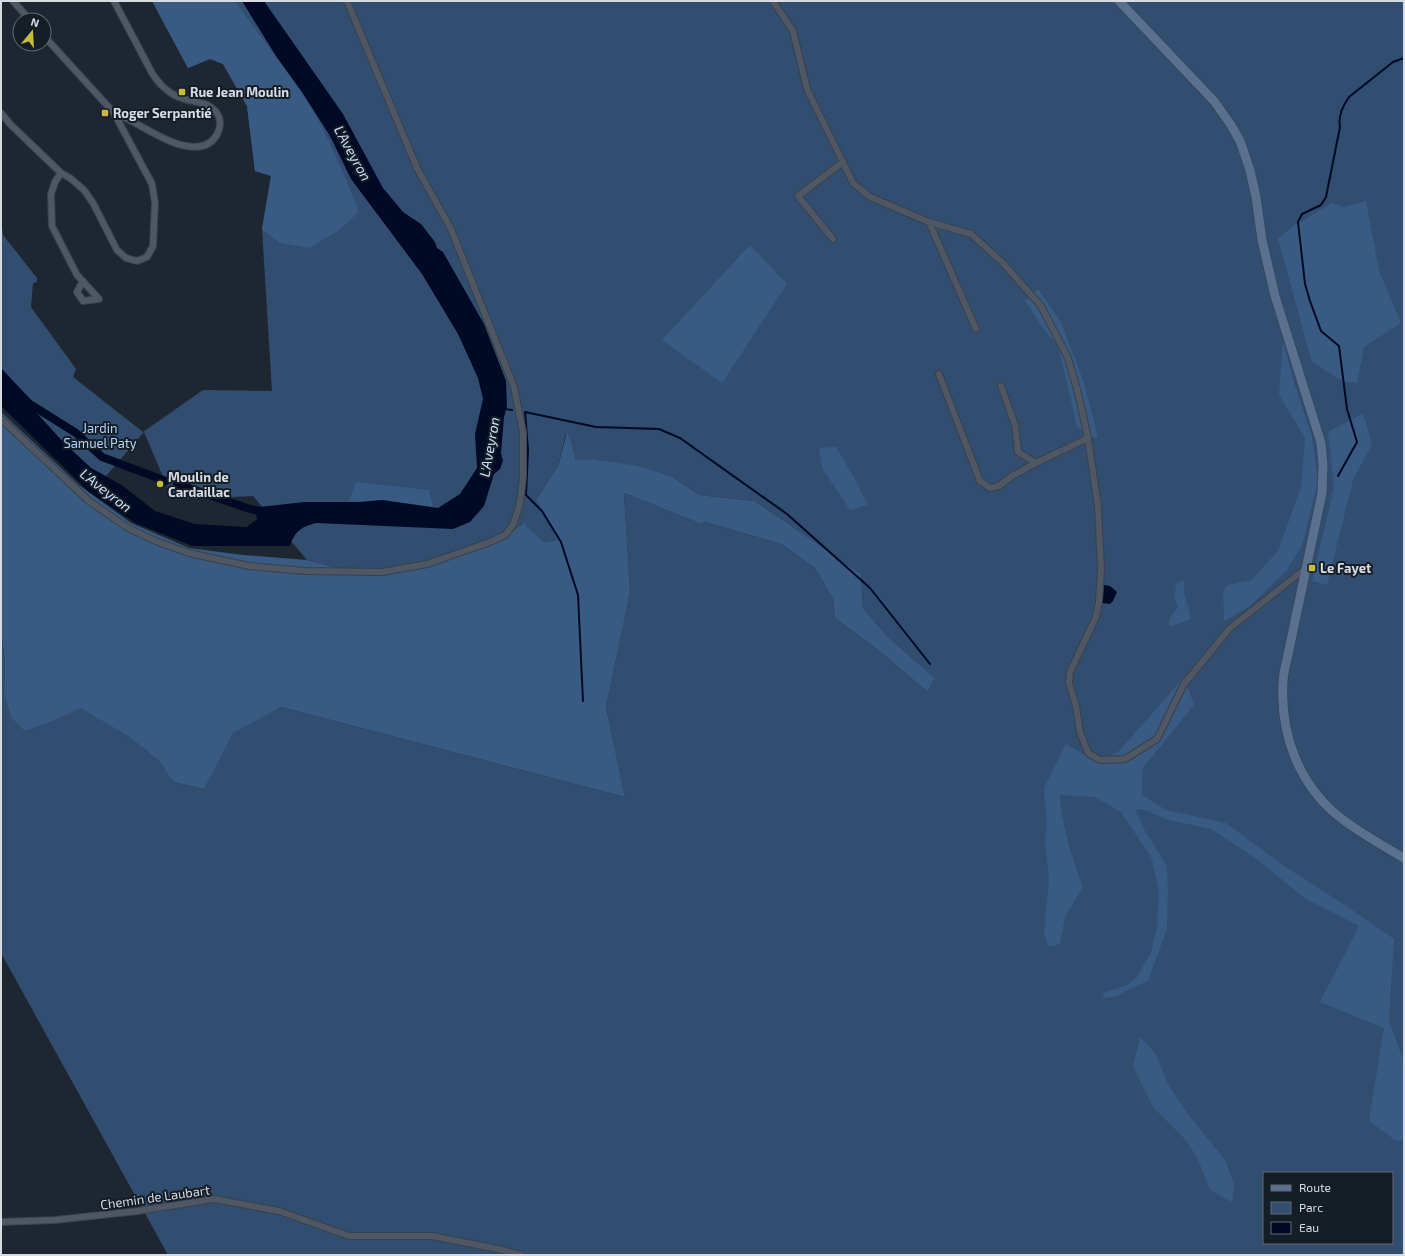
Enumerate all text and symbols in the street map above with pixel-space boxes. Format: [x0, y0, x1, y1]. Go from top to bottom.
north arrow [12, 12, 52, 52]
text: N [29, 15, 41, 29]
place label: Rue Jean Moulin [190, 84, 289, 100]
marker: Rue Jean Moulin [177, 87, 187, 97]
place label: Roger Serpantié [113, 105, 212, 121]
marker: Roger Serpantié [100, 108, 110, 118]
water label: L'Aveyron [331, 122, 375, 184]
water label: L'Aveyron [475, 416, 503, 478]
park label: Jardin Samuel Paty [63, 420, 137, 451]
water label: L'Aveyron [77, 465, 135, 515]
place label: Moulin de Cardaillac [168, 469, 230, 500]
marker: Moulin de Cardaillac [155, 479, 165, 489]
place label: Le Fayet [1320, 560, 1372, 576]
marker: Le Fayet [1307, 563, 1317, 573]
legend [1263, 1172, 1393, 1244]
text: Route [1299, 1180, 1331, 1194]
street label: Chemin de Laubart [99, 1181, 211, 1213]
text: Parc [1299, 1200, 1323, 1214]
text: Eau [1299, 1220, 1319, 1234]

